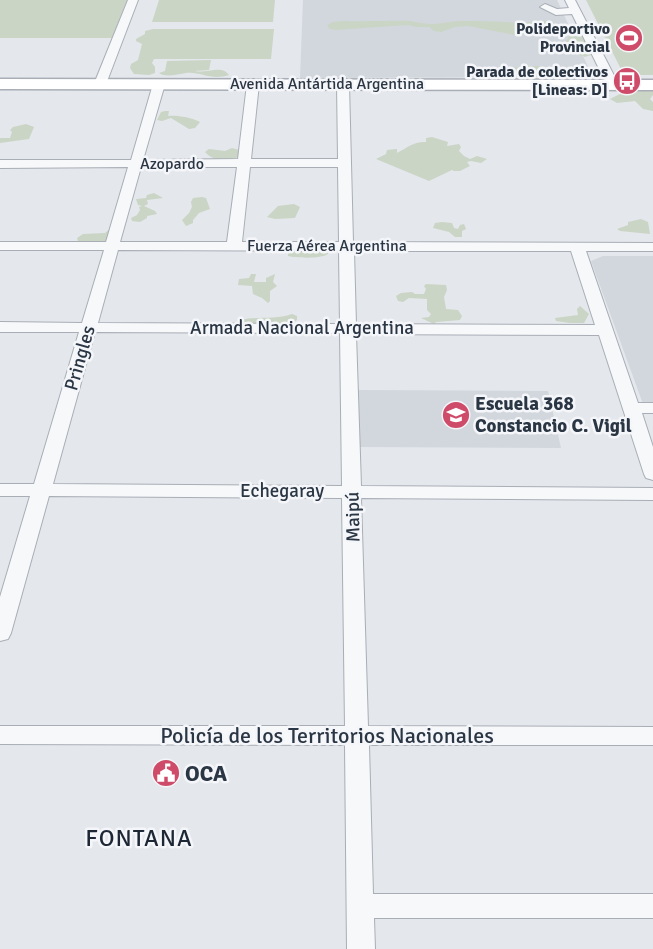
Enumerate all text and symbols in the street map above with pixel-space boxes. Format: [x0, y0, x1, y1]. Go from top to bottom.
place label: Polideportivo Provincial [516, 19, 610, 57]
sports icon: Polideportivo Provincial [614, 23, 644, 53]
place label: Parada de colectivos [Lineas: D] [466, 62, 608, 100]
bus stop icon: Parada de colectivos [Lineas: D] [612, 66, 642, 96]
street label: Avenida Antártida Argentina [230, 74, 424, 94]
street label: Azopardo [140, 154, 204, 174]
street label: Fuerza Aérea Argentina [247, 236, 407, 256]
street label: Armada Nacional Argentina [190, 316, 414, 340]
street label: Pringles [59, 323, 101, 393]
place label: Escuela 368 Constancio C. Vigil [475, 392, 632, 438]
school or university icon: Escuela 368 Constancio C. Vigil [441, 400, 471, 430]
street label: Echegaray [240, 479, 324, 503]
street label: Maipú [341, 491, 365, 543]
street label: Policía de los Territorios Nacionales [160, 722, 494, 749]
public building icon: OCA [151, 758, 181, 788]
place label: OCA [185, 760, 227, 787]
district label: FONTANA [85, 823, 193, 853]

